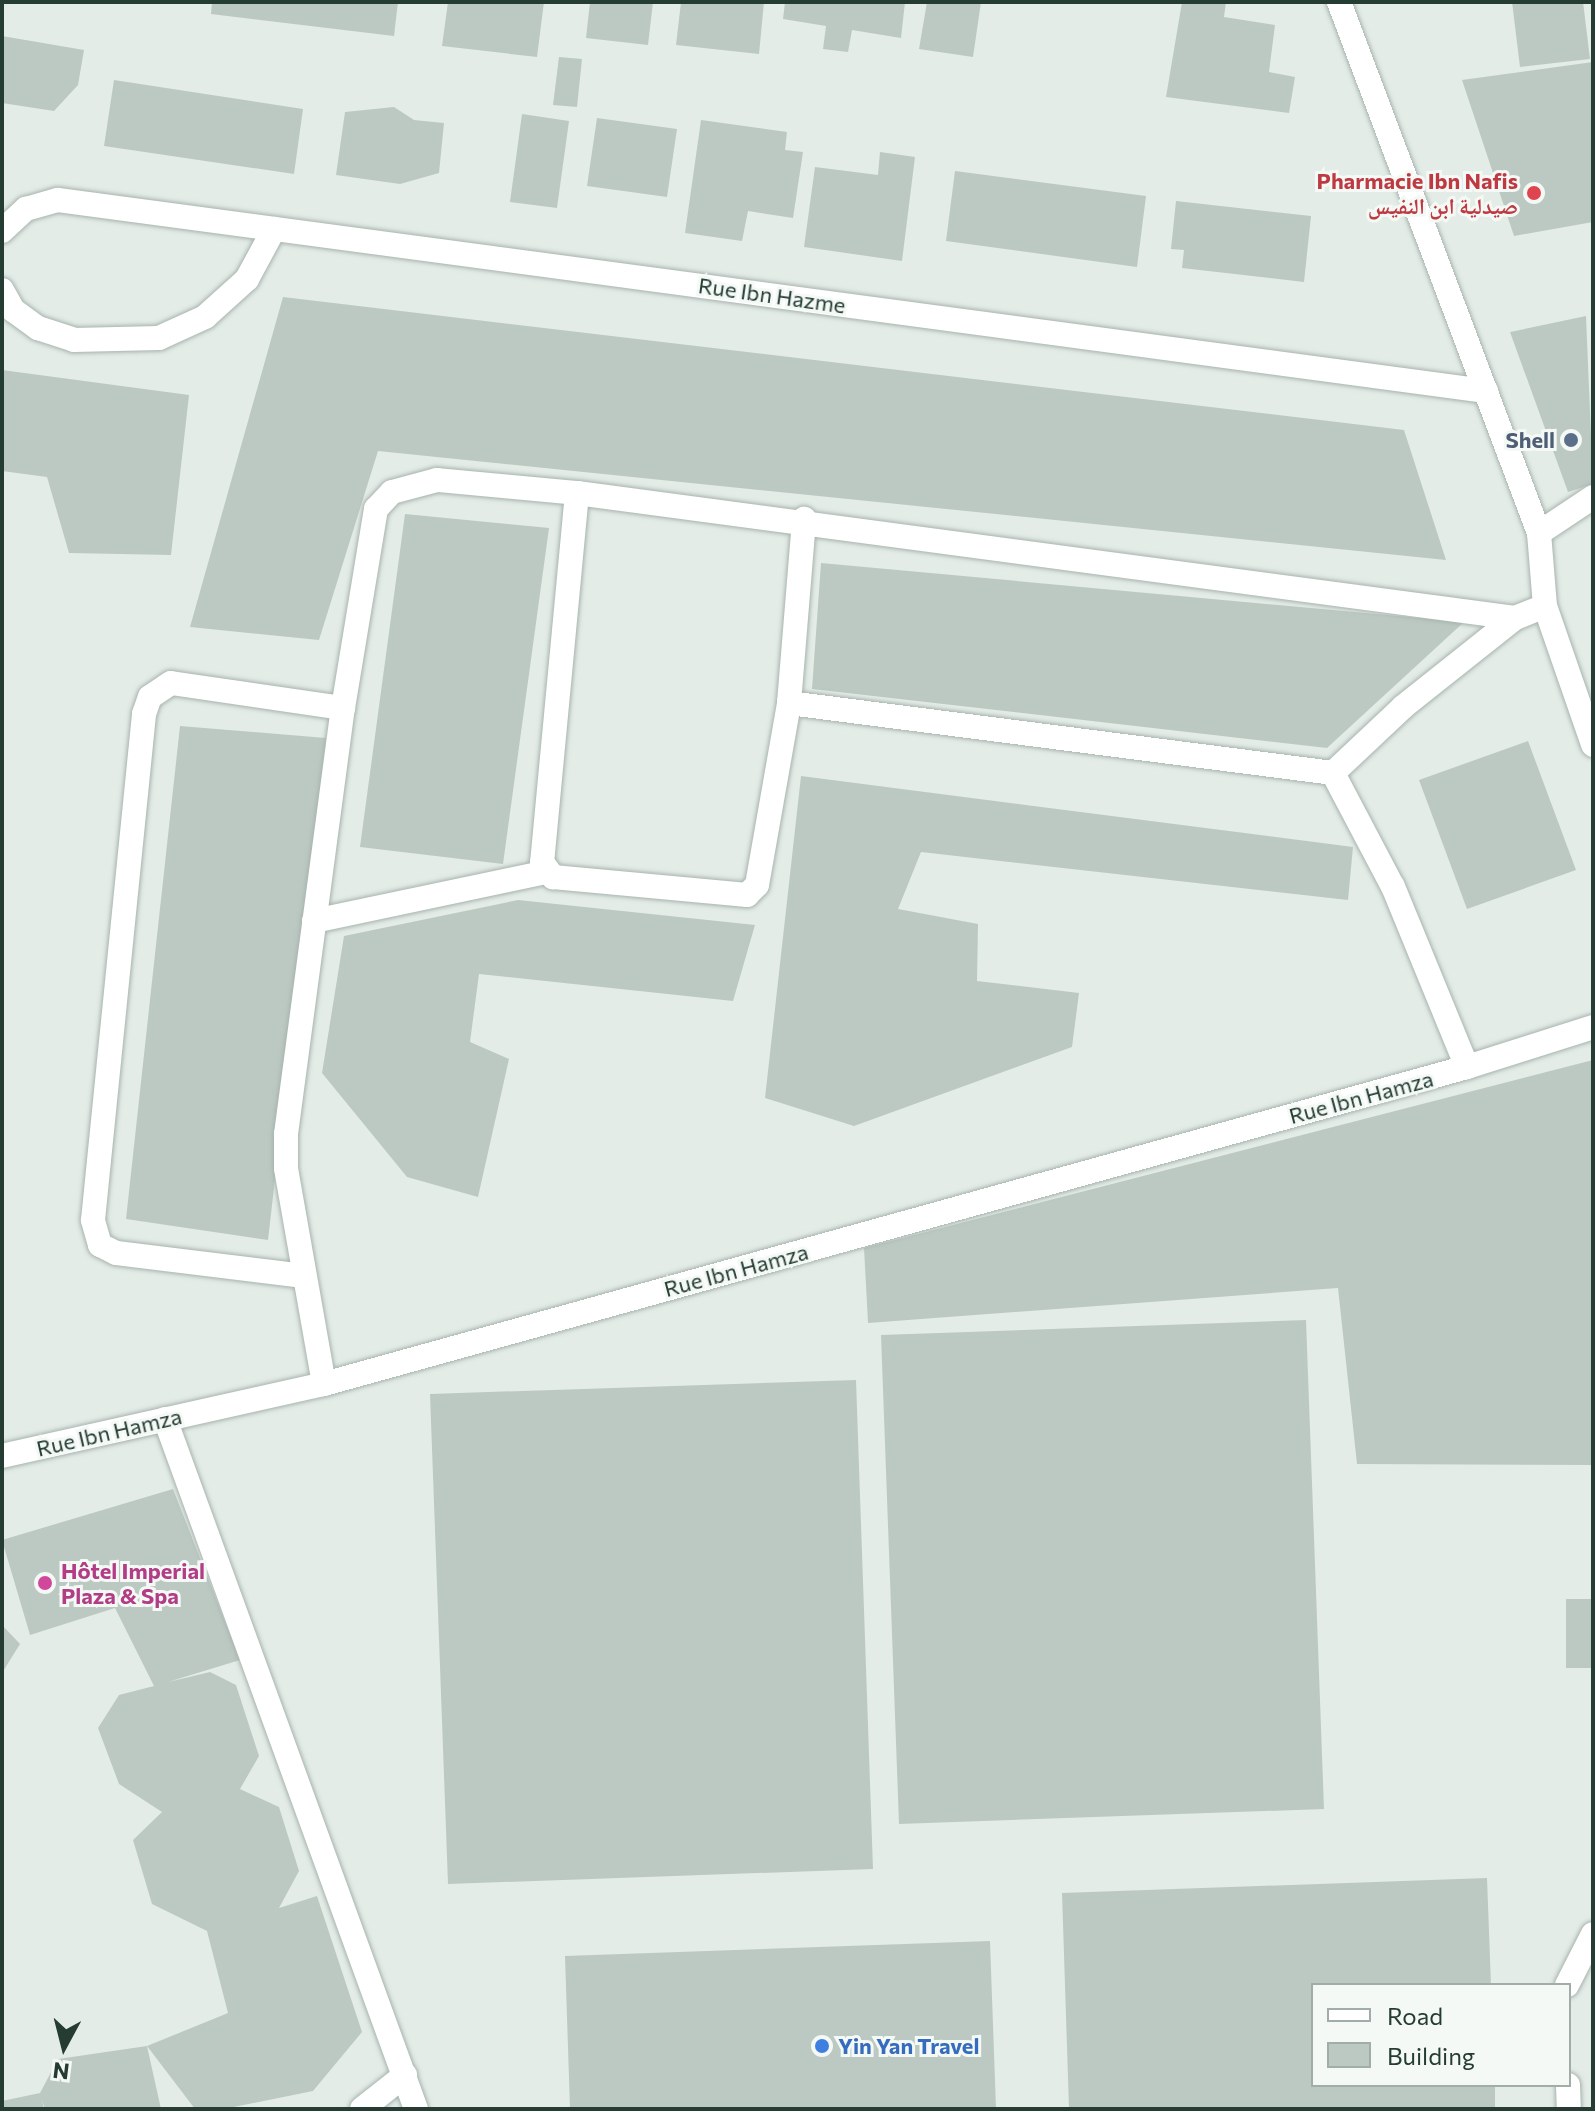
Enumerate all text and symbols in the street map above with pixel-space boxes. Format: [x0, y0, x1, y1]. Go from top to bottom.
place label: Pharmacie Ibn Nafis صيدلية ابن النفيس [1317, 167, 1518, 218]
marker: Pharmacie Ibn Nafis صيدلية ابن النفيس [1525, 184, 1543, 202]
street label: Rue Ibn Hazme [697, 272, 847, 318]
place label: Shell [1505, 427, 1555, 453]
marker: Shell [1562, 431, 1580, 449]
street label: Rue Ibn Hamza [1286, 1065, 1436, 1129]
street label: Rue Ibn Hamza [661, 1238, 811, 1302]
street label: Rue Ibn Hamza [34, 1402, 184, 1462]
place label: Hôtel Imperial Plaza & Spa [61, 1557, 205, 1608]
marker: Hôtel Imperial Plaza & Spa [36, 1574, 54, 1592]
legend [1311, 1983, 1571, 2087]
text: Road [1387, 2001, 1443, 2030]
north arrow [24, 2007, 104, 2087]
place label: Yin Yan Travel [838, 2033, 979, 2059]
marker: Yin Yan Travel [813, 2037, 831, 2055]
text: Building [1387, 2041, 1475, 2070]
text: N [51, 2057, 71, 2086]

